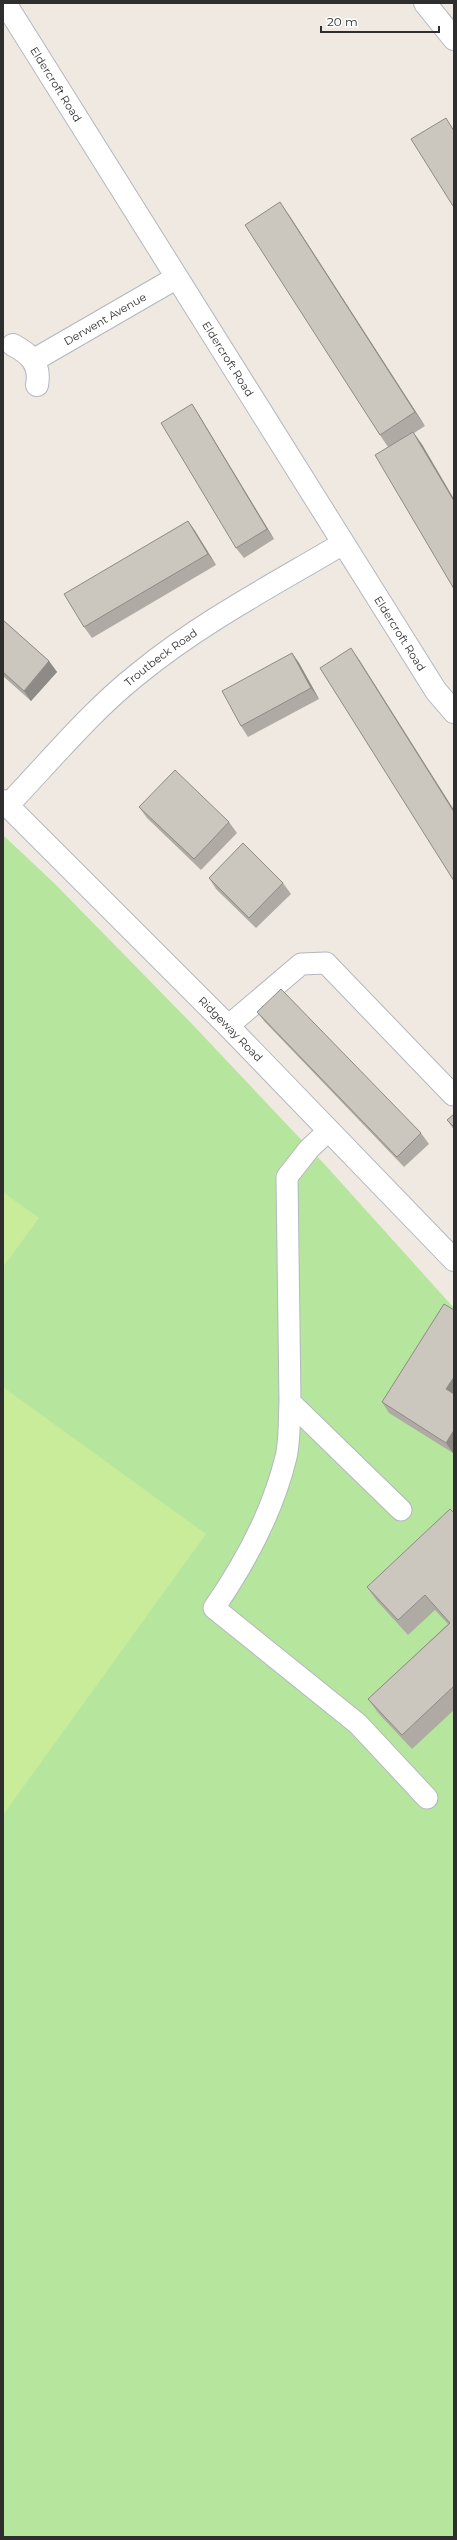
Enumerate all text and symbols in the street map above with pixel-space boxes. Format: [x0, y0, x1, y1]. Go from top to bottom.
scale bar [321, 8, 439, 34]
text: 20 m [327, 14, 358, 29]
street label: Eldercroft Road [27, 44, 85, 125]
street label: Derwent Avenue [61, 290, 149, 348]
street label: Eldercroft Road [199, 319, 257, 399]
street label: Eldercroft Road [371, 593, 429, 674]
street label: Troutbeck Road [121, 626, 200, 689]
street label: Ridgeway Road [195, 993, 266, 1064]

